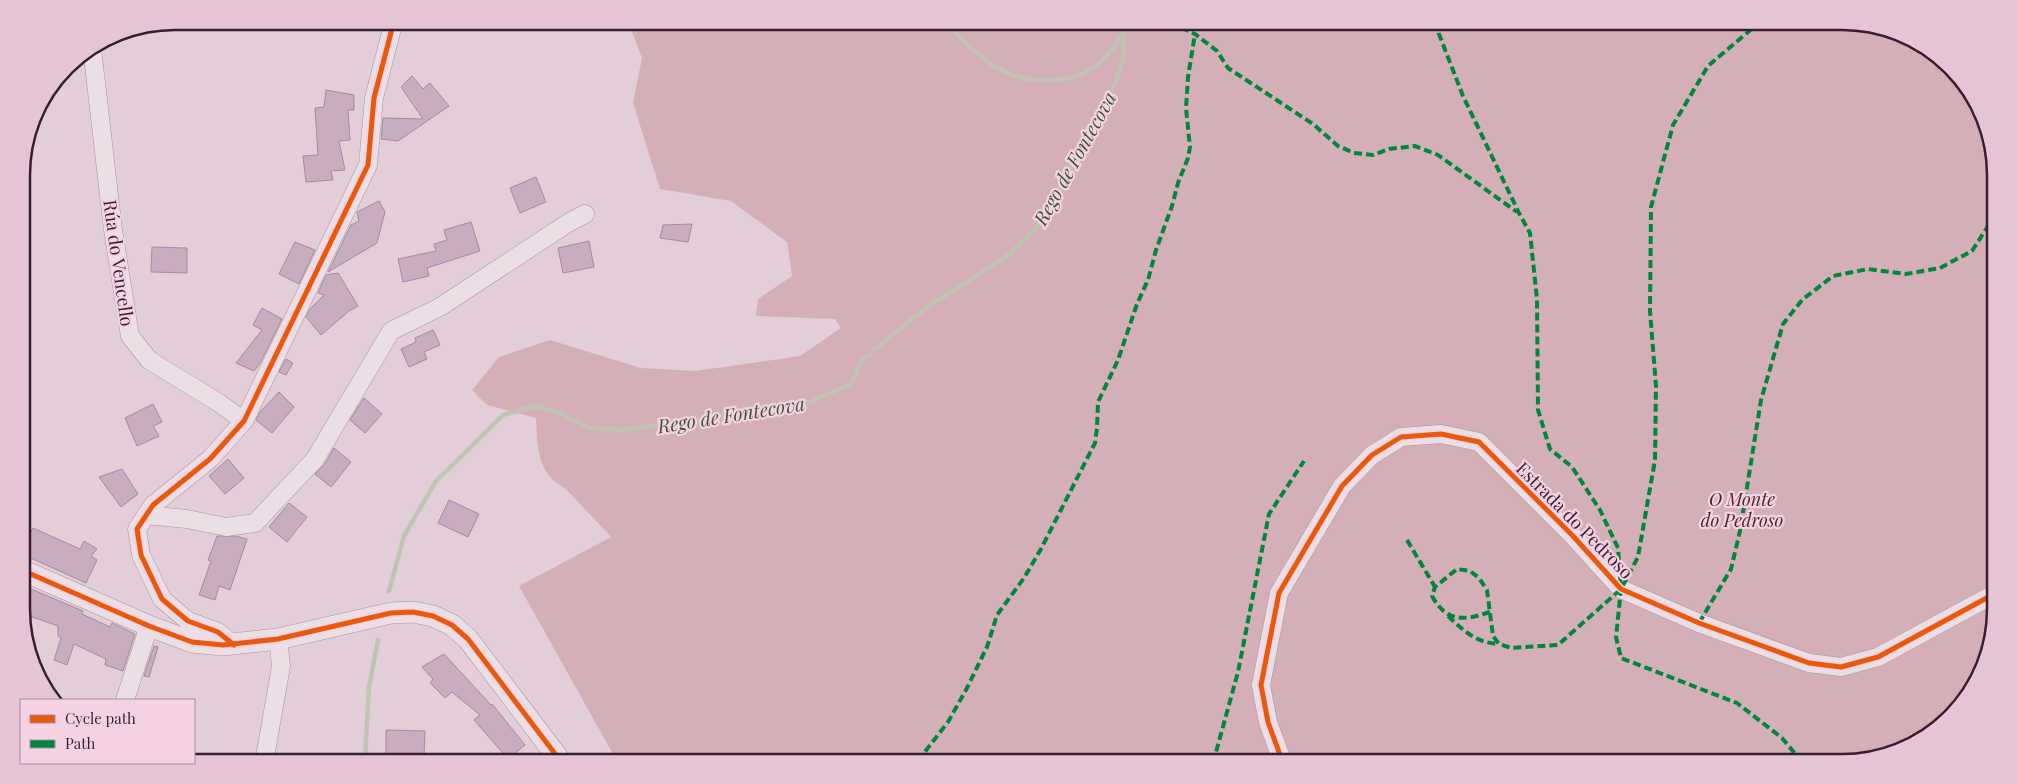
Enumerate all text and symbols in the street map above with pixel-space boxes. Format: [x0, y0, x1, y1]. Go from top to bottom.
water label: Rego de Fontecova [1026, 87, 1122, 230]
street label: Rúa do Vencello [98, 198, 140, 328]
water label: Rego de Fontecova [654, 389, 807, 439]
street label: Estrada do Pedroso [1511, 456, 1639, 584]
park label: O Monte do Pedroso [1701, 487, 1784, 532]
legend [20, 699, 195, 764]
text: Cycle path [65, 708, 136, 728]
text: Path [65, 733, 95, 753]

